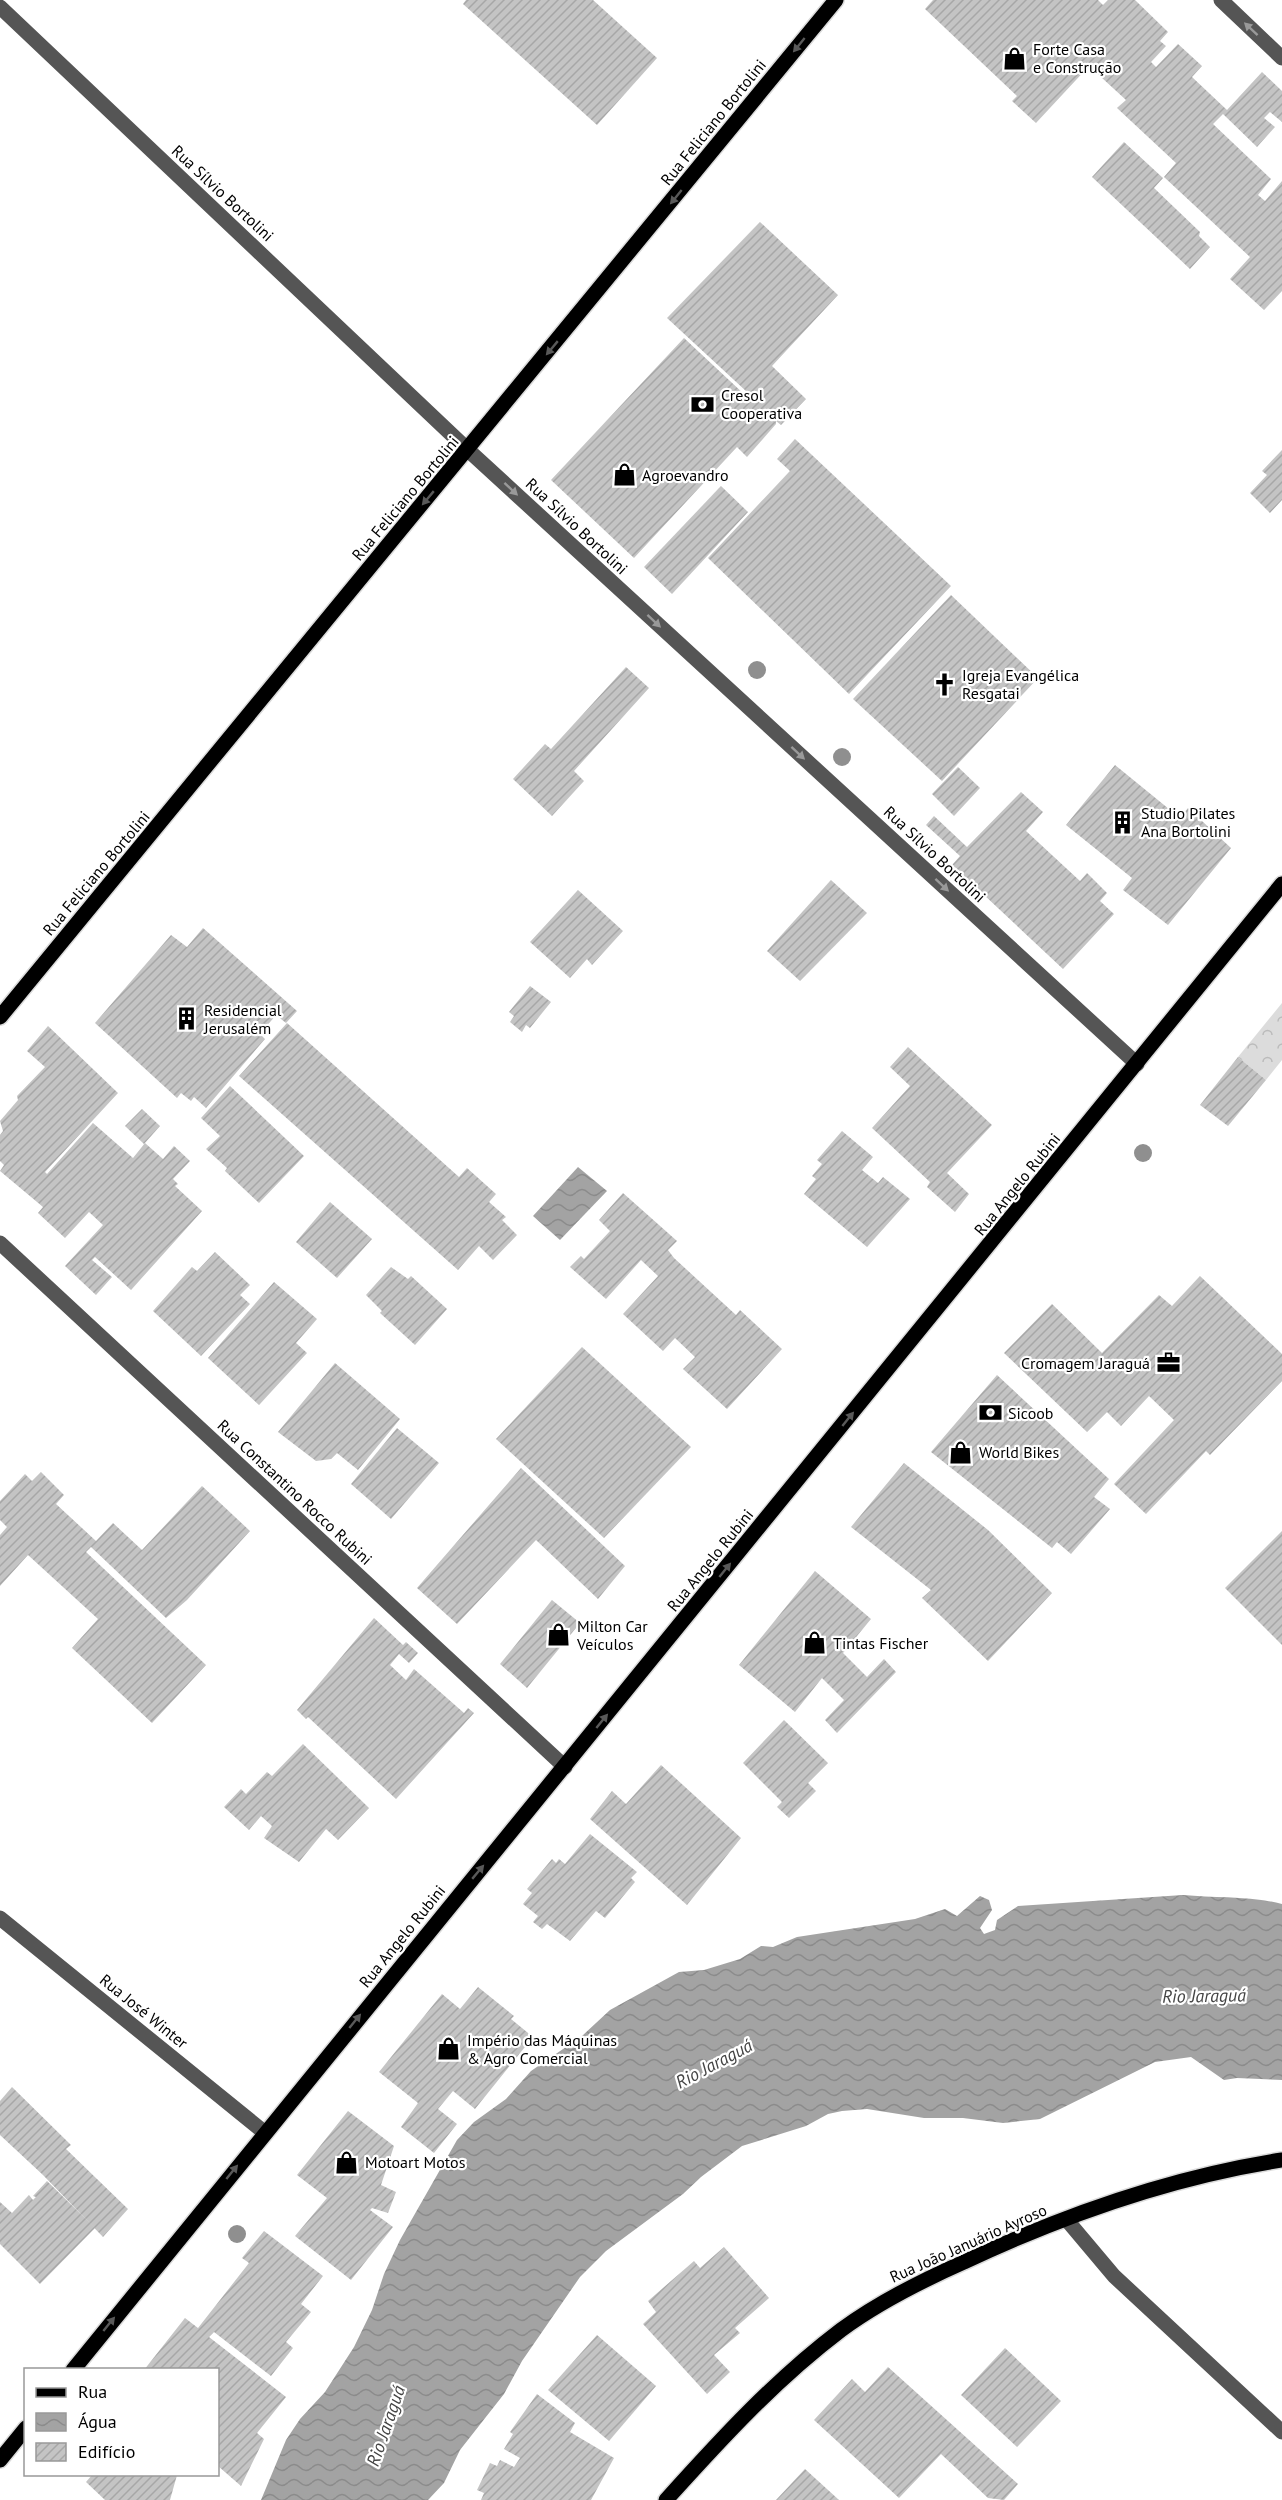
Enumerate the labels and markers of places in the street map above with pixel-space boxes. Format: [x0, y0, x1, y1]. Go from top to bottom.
place label: Forte Casa e Construção [1033, 39, 1121, 77]
shop icon: Forte Casa e Construção [1002, 45, 1028, 71]
place label: Cresol Cooperativa [721, 385, 802, 423]
bank icon: Cresol Cooperativa [690, 391, 716, 417]
shop icon: Agroevandro [611, 462, 637, 488]
place label: Agroevandro [642, 465, 729, 485]
place label: Igreja Evangélica Resgatai [962, 665, 1079, 703]
church icon: Igreja Evangélica Resgatai [931, 671, 957, 697]
place label: Studio Pilates Ana Bortolini [1141, 803, 1236, 841]
building icon: Studio Pilates Ana Bortolini [1110, 809, 1136, 835]
place label: Residencial Jerusalém [203, 1000, 282, 1038]
building icon: Residencial Jerusalém [173, 1006, 199, 1032]
office icon: Cromagem Jaraguá [1155, 1350, 1181, 1376]
place label: Cromagem Jaraguá [1021, 1353, 1150, 1373]
bank icon: Sicoob [977, 1400, 1003, 1426]
place label: Sicoob [1008, 1403, 1053, 1423]
shop icon: World Bikes [948, 1439, 974, 1465]
place label: World Bikes [979, 1442, 1059, 1462]
place label: Milton Car Veículos [576, 1616, 648, 1654]
shop icon: Milton Car Veículos [546, 1622, 572, 1648]
shop icon: Tintas Fischer [802, 1630, 828, 1656]
place label: Tintas Fischer [833, 1633, 929, 1653]
place label: Império das Máquinas & Agro Comercial [467, 2030, 617, 2068]
shop icon: Império das Máquinas & Agro Comercial [436, 2036, 462, 2062]
shop icon: Motoart Motos [334, 2149, 360, 2175]
place label: Motoart Motos [365, 2152, 466, 2172]

